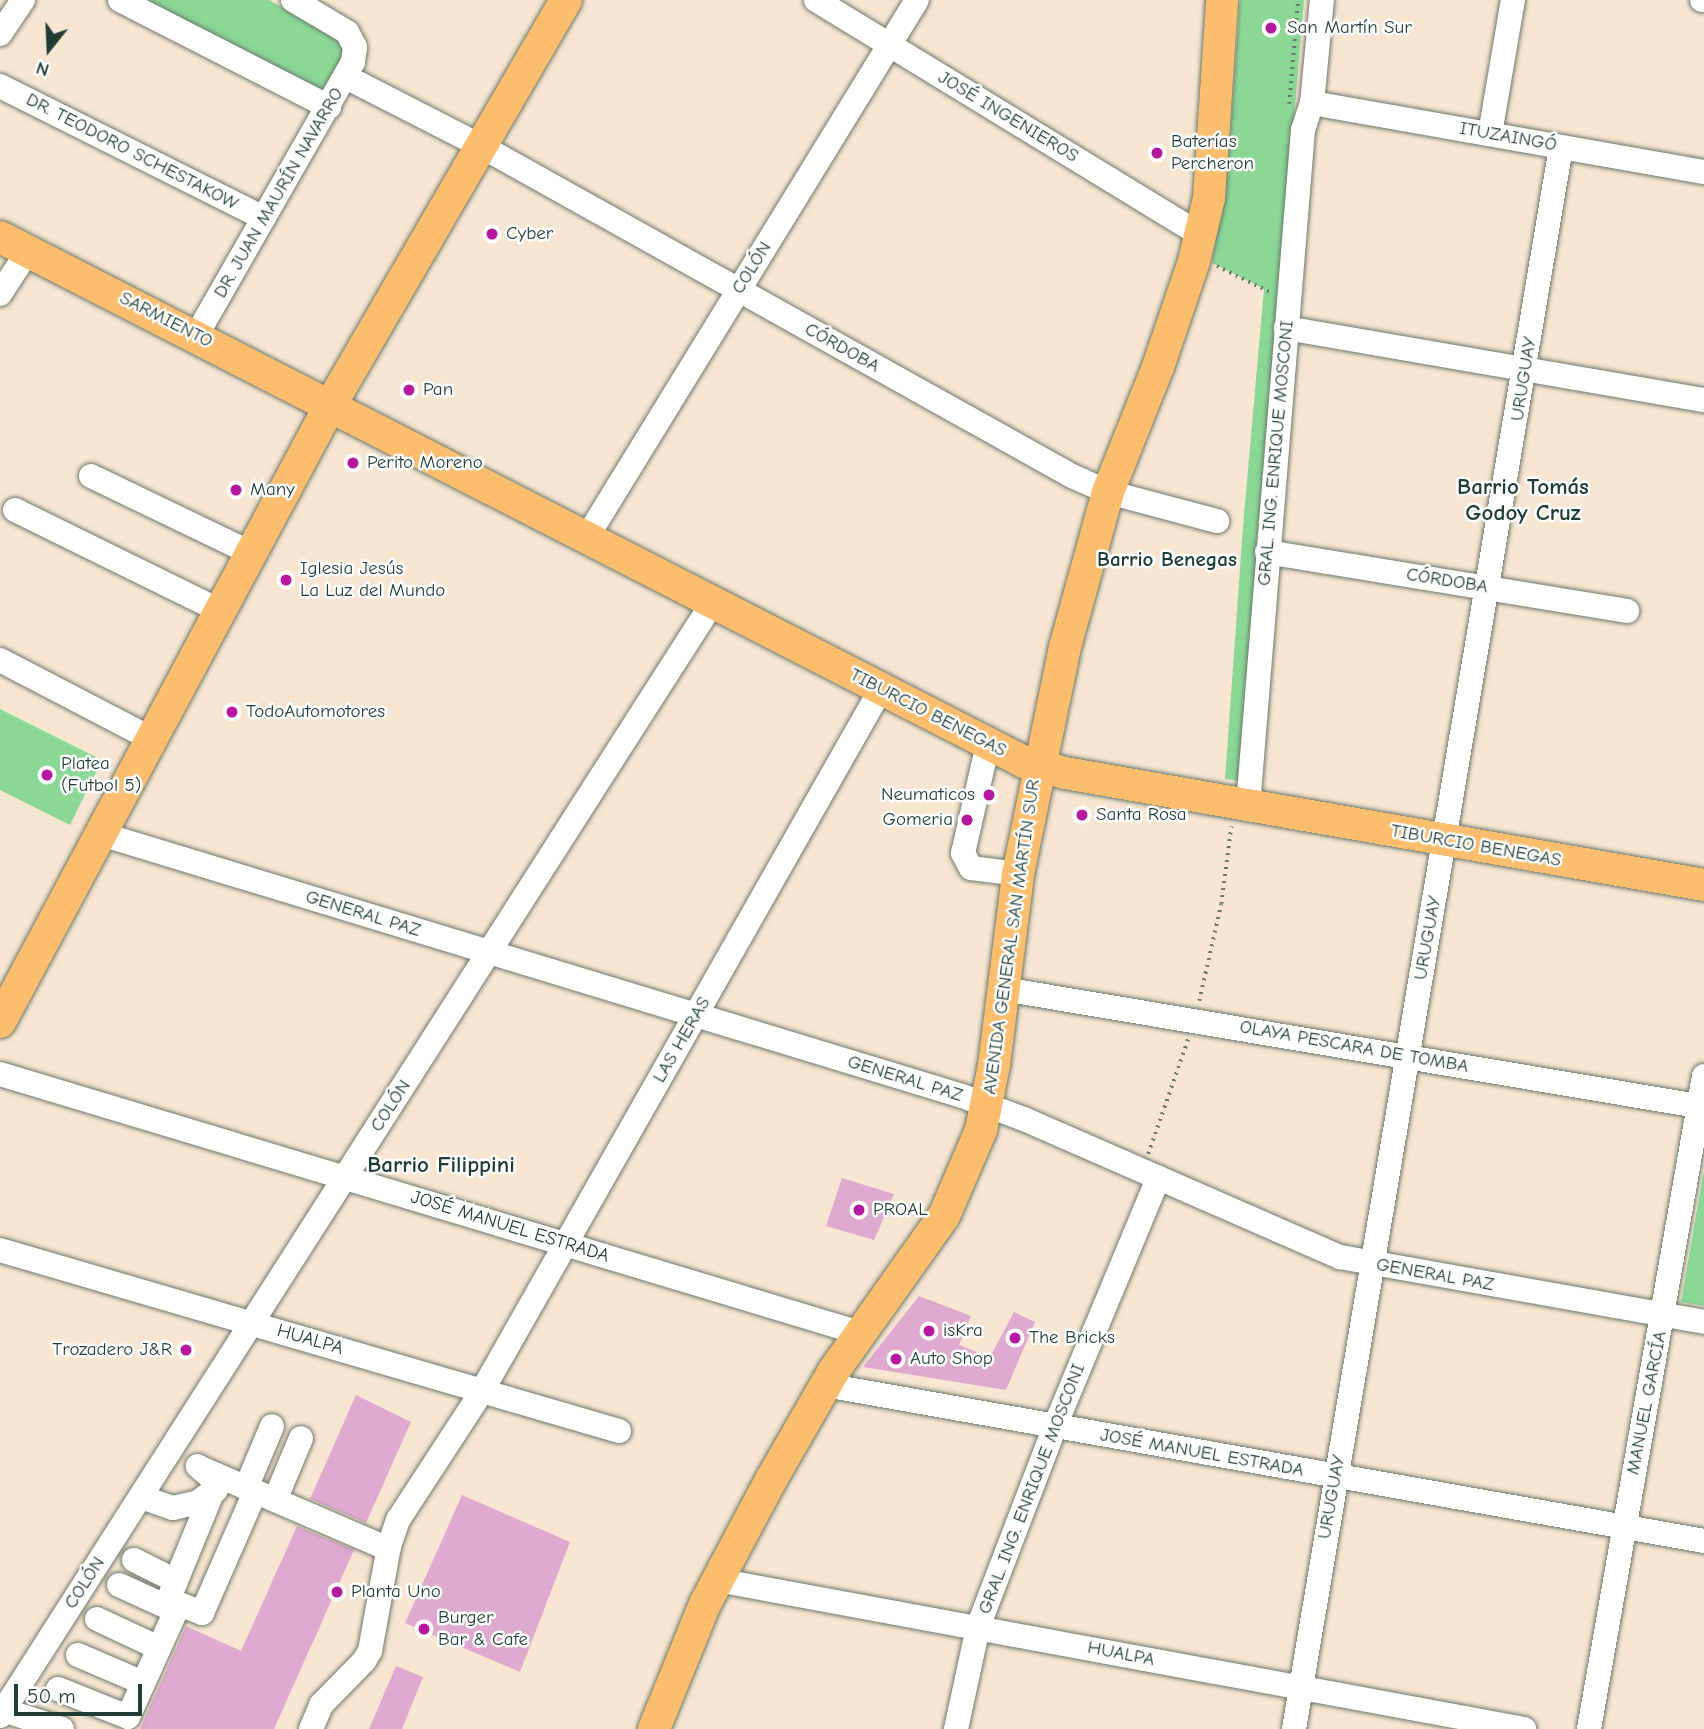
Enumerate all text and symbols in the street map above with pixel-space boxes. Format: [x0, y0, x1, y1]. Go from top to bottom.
north arrow [14, 14, 84, 84]
place label: San Martín Sur [1287, 17, 1412, 39]
marker: San Martín Sur [1261, 18, 1281, 38]
text: N [33, 57, 52, 81]
street label: JOSÉ INGENIEROS [934, 66, 1082, 168]
street label: DR. JUAN MAURÍN NAVARRO [209, 84, 349, 302]
street label: DR. TEODORO SCHESTAKOW [22, 88, 242, 216]
street label: ITUZAINGÓ [1458, 117, 1558, 157]
place label: Baterías Percheron [1171, 131, 1254, 175]
marker: Baterías Percheron [1149, 145, 1165, 161]
place label: Cyber [506, 223, 553, 245]
marker: Cyber [484, 226, 500, 242]
street label: COLÓN [727, 238, 777, 298]
street label: SARMIENTO [116, 287, 216, 353]
street label: CÓRDOBA [801, 318, 883, 378]
street label: GRAL. ING. ENRIQUE MOSCONI [1253, 319, 1299, 587]
street label: URUGUAY [1506, 335, 1542, 423]
place label: Pan [423, 379, 453, 401]
marker: Pan [401, 382, 417, 398]
place label: Perito Moreno [367, 452, 483, 474]
marker: Perito Moreno [345, 455, 361, 471]
district label: Barrio Tomás Godoy Cruz [1457, 473, 1589, 527]
place label: Many [250, 479, 295, 501]
marker: Many [228, 482, 244, 498]
district label: Barrio Benegas [1097, 546, 1237, 572]
place label: Iglesia Jesús La Luz del Mundo [300, 558, 445, 602]
street label: CÓRDOBA [1405, 563, 1489, 599]
marker: Iglesia Jesús La Luz del Mundo [278, 572, 294, 588]
street label: TIBURCIO BENEGAS [846, 664, 1010, 762]
place label: TodoAutomotores [246, 701, 385, 723]
marker: TodoAutomotores [224, 704, 240, 720]
place label: Platea (Futbol 5) [61, 753, 141, 797]
marker: Platea (Futbol 5) [39, 767, 55, 783]
street label: AVENIDA GENERAL SAN MARTÍN SUR [979, 778, 1045, 1096]
place label: Neumaticos [881, 784, 975, 806]
marker: Neumaticos [981, 787, 997, 803]
place label: Santa Rosa [1096, 804, 1186, 826]
marker: Santa Rosa [1074, 807, 1090, 823]
place label: Gomeria [882, 809, 953, 831]
marker: Gomeria [959, 812, 975, 828]
street label: TIBURCIO BENEGAS [1389, 820, 1563, 872]
street label: GENERAL PAZ [303, 886, 423, 942]
street label: URUGUAY [1409, 894, 1447, 982]
street label: LAS HERAS [648, 993, 716, 1087]
street label: OLAYA PESCARA DE TOMBA [1238, 1016, 1470, 1078]
street label: GENERAL PAZ [845, 1051, 965, 1107]
street label: COLÓN [366, 1076, 416, 1136]
district label: Barrio Filippini [367, 1151, 515, 1179]
street label: JOSÉ MANUEL ESTRADA [408, 1186, 612, 1268]
place label: PROAL [873, 1199, 928, 1221]
marker: PROAL [851, 1202, 867, 1218]
street label: GENERAL PAZ [1374, 1253, 1496, 1297]
street label: HUALPA [274, 1320, 346, 1360]
place label: isKra [943, 1320, 983, 1342]
marker: isKra [921, 1323, 937, 1339]
place label: The Bricks [1029, 1327, 1115, 1349]
street label: MANUEL GARCÍA [1622, 1329, 1672, 1477]
marker: The Bricks [1007, 1330, 1023, 1346]
place label: Trozadero J&R [52, 1339, 172, 1361]
marker: Trozadero J&R [178, 1342, 194, 1358]
place label: Auto Shop [910, 1348, 993, 1370]
marker: Auto Shop [888, 1351, 904, 1367]
street label: GRAL. ING. ENRIQUE MOSCONI [974, 1361, 1090, 1617]
street label: JOSÉ MANUEL ESTRADA [1098, 1424, 1306, 1482]
street label: URUGUAY [1313, 1453, 1351, 1541]
street label: COLÓN [60, 1553, 110, 1613]
place label: Planta Uno [351, 1581, 441, 1603]
marker: Planta Uno [329, 1584, 345, 1600]
place label: Burger Bar & Cafe [438, 1607, 528, 1651]
marker: Burger Bar & Cafe [416, 1621, 432, 1637]
street label: HUALPA [1085, 1636, 1157, 1672]
scale bar [18, 1670, 145, 1714]
text: 50 m [27, 1684, 76, 1708]

